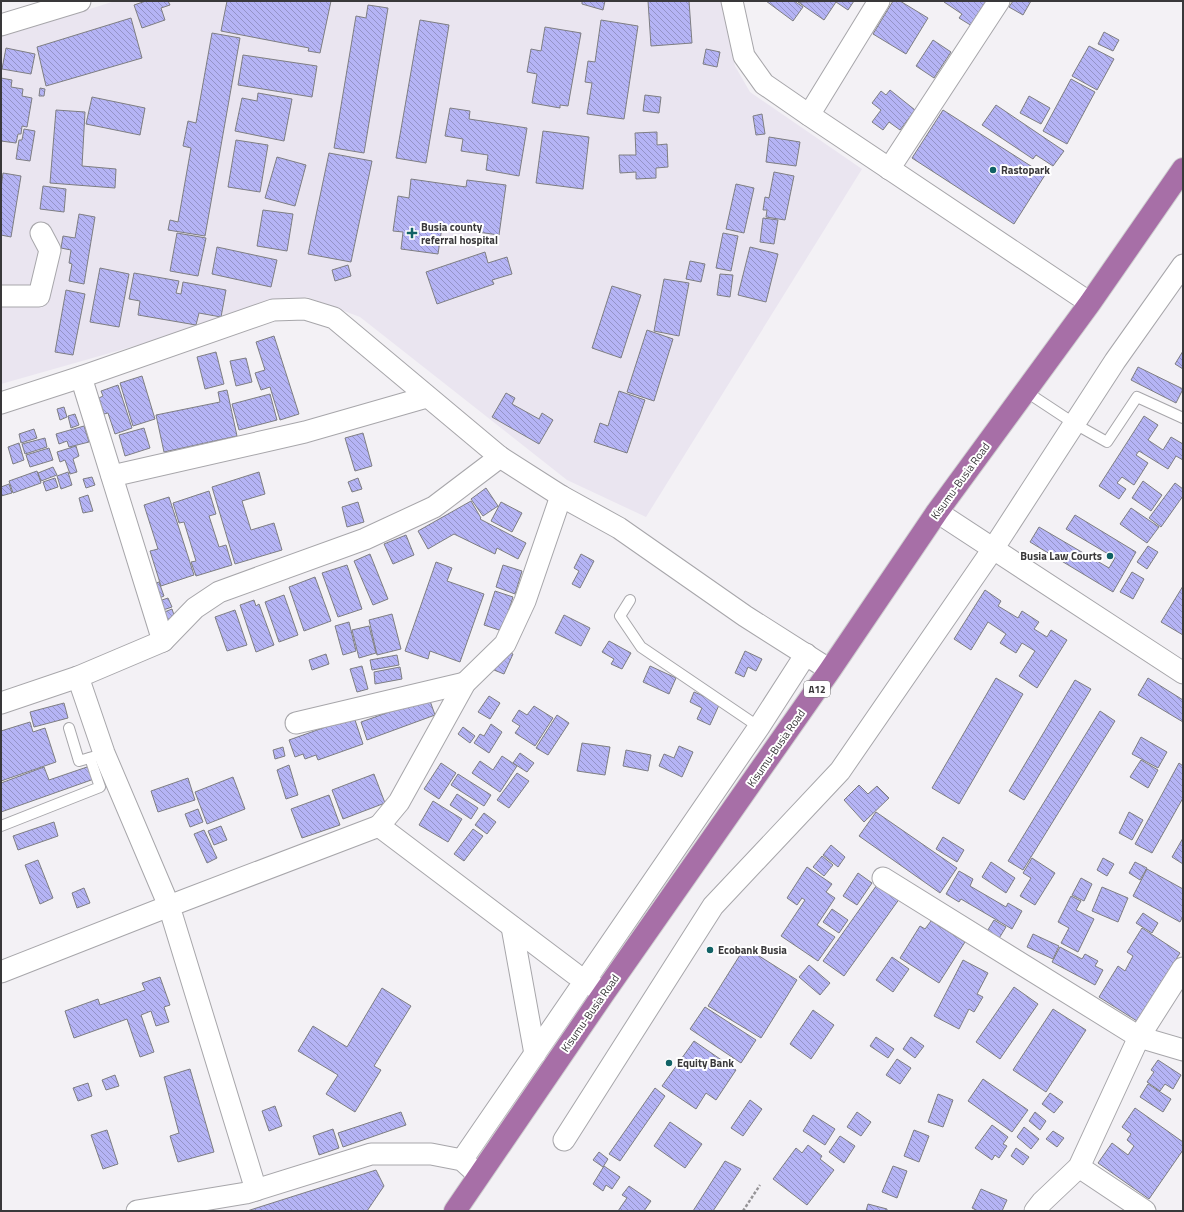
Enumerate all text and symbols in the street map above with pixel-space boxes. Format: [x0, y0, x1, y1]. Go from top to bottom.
place label: Rastopark [1001, 162, 1050, 178]
marker: Rastopark [988, 165, 998, 175]
place label: Busia county referral hospital [421, 219, 498, 248]
marker: Busia county referral hospital [406, 227, 418, 239]
street label: Kisumu-Busia Road [927, 439, 993, 523]
place label: Busia Law Courts [1020, 548, 1102, 564]
marker: Busia Law Courts [1105, 551, 1115, 561]
road number: A12 [804, 681, 830, 697]
street label: Kisumu-Busia Road [743, 706, 809, 790]
place label: Ecobank Busia [718, 942, 787, 958]
marker: Ecobank Busia [705, 945, 715, 955]
street label: Kisumu-Busia Road [557, 971, 623, 1055]
place label: Equity Bank [677, 1055, 734, 1071]
marker: Equity Bank [664, 1058, 674, 1068]

